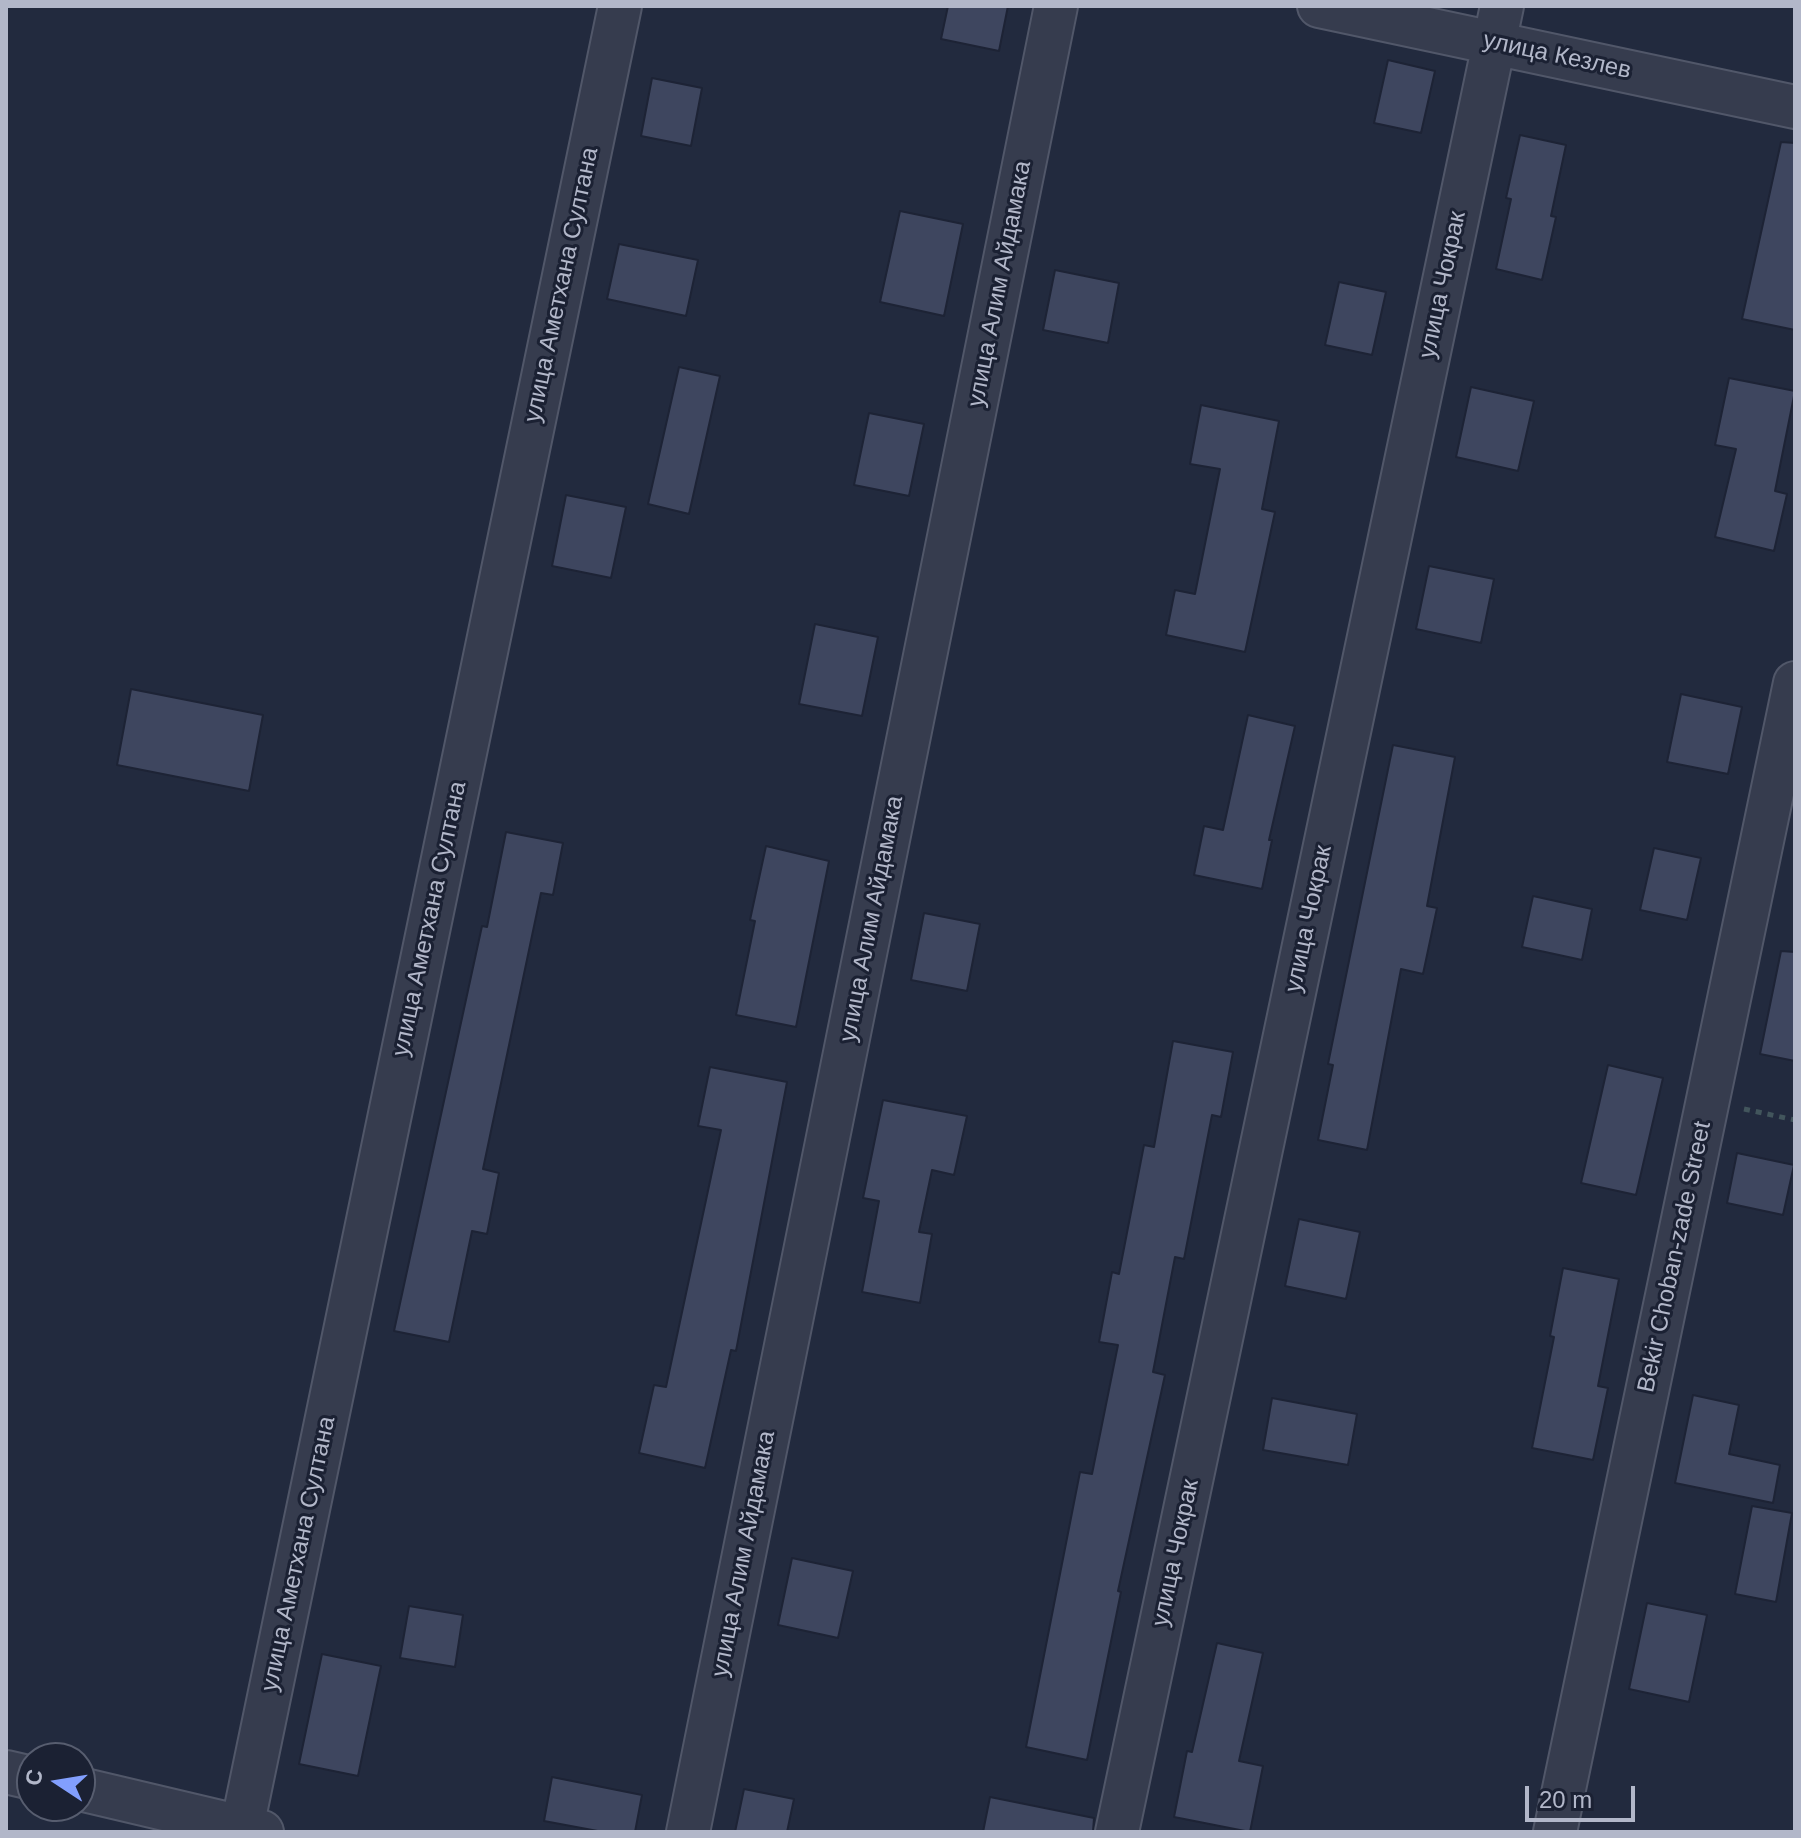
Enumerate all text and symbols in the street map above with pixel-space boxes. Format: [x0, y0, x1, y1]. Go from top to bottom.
street label: улица Кезлев [1481, 26, 1633, 86]
street label: улица Аметхана Султана [519, 145, 605, 425]
street label: улица Алим Айдамака [962, 158, 1038, 410]
street label: улица Чокрак [1413, 209, 1473, 361]
street label: улица Аметхана Султана [387, 779, 473, 1059]
street label: улица Алим Айдамака [834, 793, 910, 1045]
street label: улица Чокрак [1279, 843, 1339, 995]
street label: Bekir Choban-zade Street [1632, 1119, 1718, 1395]
street label: улица Аметхана Султана [256, 1414, 342, 1694]
street label: улица Алим Айдамака [706, 1428, 782, 1680]
street label: улица Чокрак [1146, 1477, 1206, 1629]
north arrow [16, 1742, 96, 1822]
text: С [20, 1767, 48, 1788]
scale bar [1529, 1770, 1639, 1820]
text: 20 m [1539, 1786, 1592, 1813]

